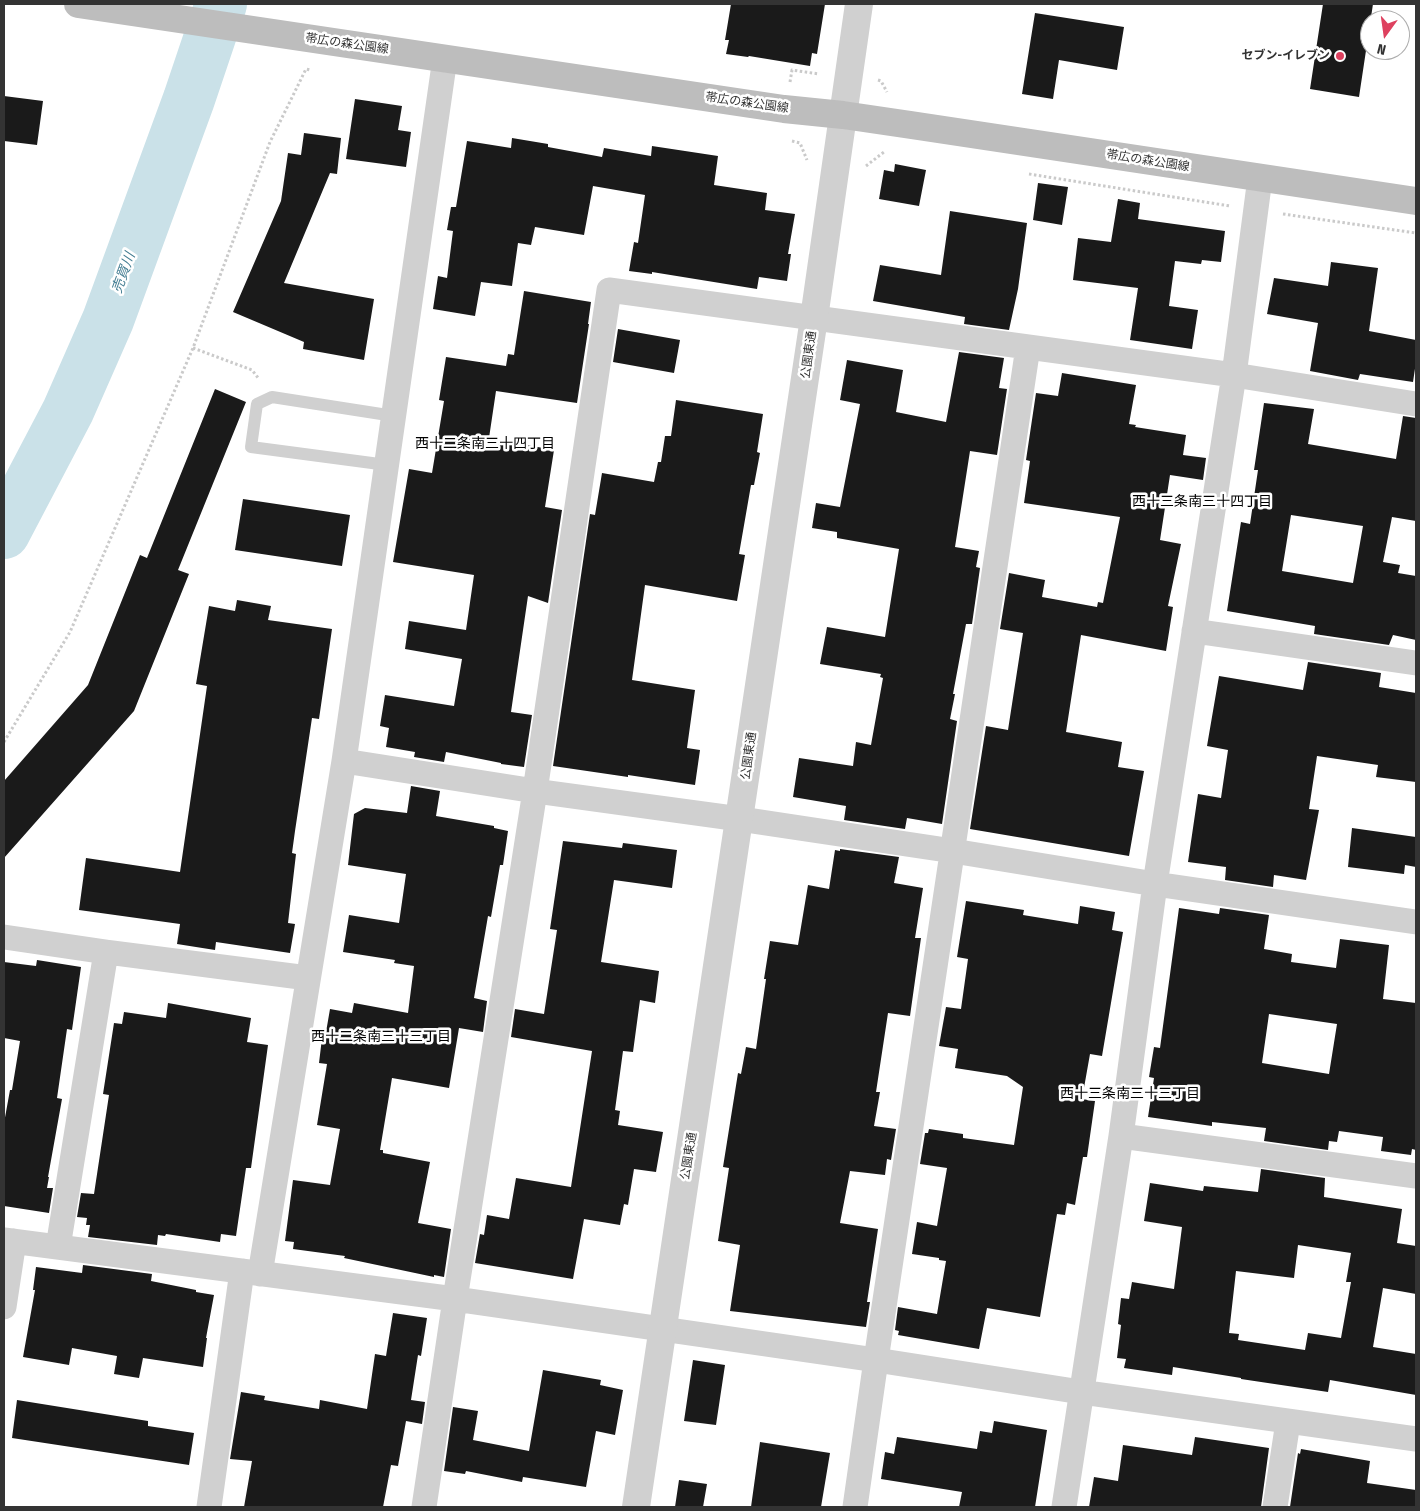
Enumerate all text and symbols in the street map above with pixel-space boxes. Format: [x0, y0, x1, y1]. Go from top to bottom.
north arrow [1360, 10, 1410, 60]
street label: 帯広の森公園線 [304, 31, 390, 57]
text: N [1375, 40, 1388, 58]
place label: セブン-イレブン [1242, 49, 1330, 63]
marker: セブン-イレブン [1334, 50, 1346, 62]
street label: 帯広の森公園線 [704, 90, 790, 116]
street label: 帯広の森公園線 [1105, 147, 1191, 175]
water label: 売買川 [109, 250, 139, 296]
street label: 公園東通 [799, 330, 819, 380]
district label: 西十二条南三十四丁目 [415, 436, 555, 452]
district label: 西十三条南三十四丁目 [1132, 494, 1272, 510]
street label: 公園東通 [739, 731, 759, 781]
district label: 西十二条南三十三丁目 [311, 1029, 451, 1045]
district label: 西十三条南三十三丁目 [1060, 1086, 1200, 1102]
street label: 公園東通 [678, 1131, 700, 1181]

